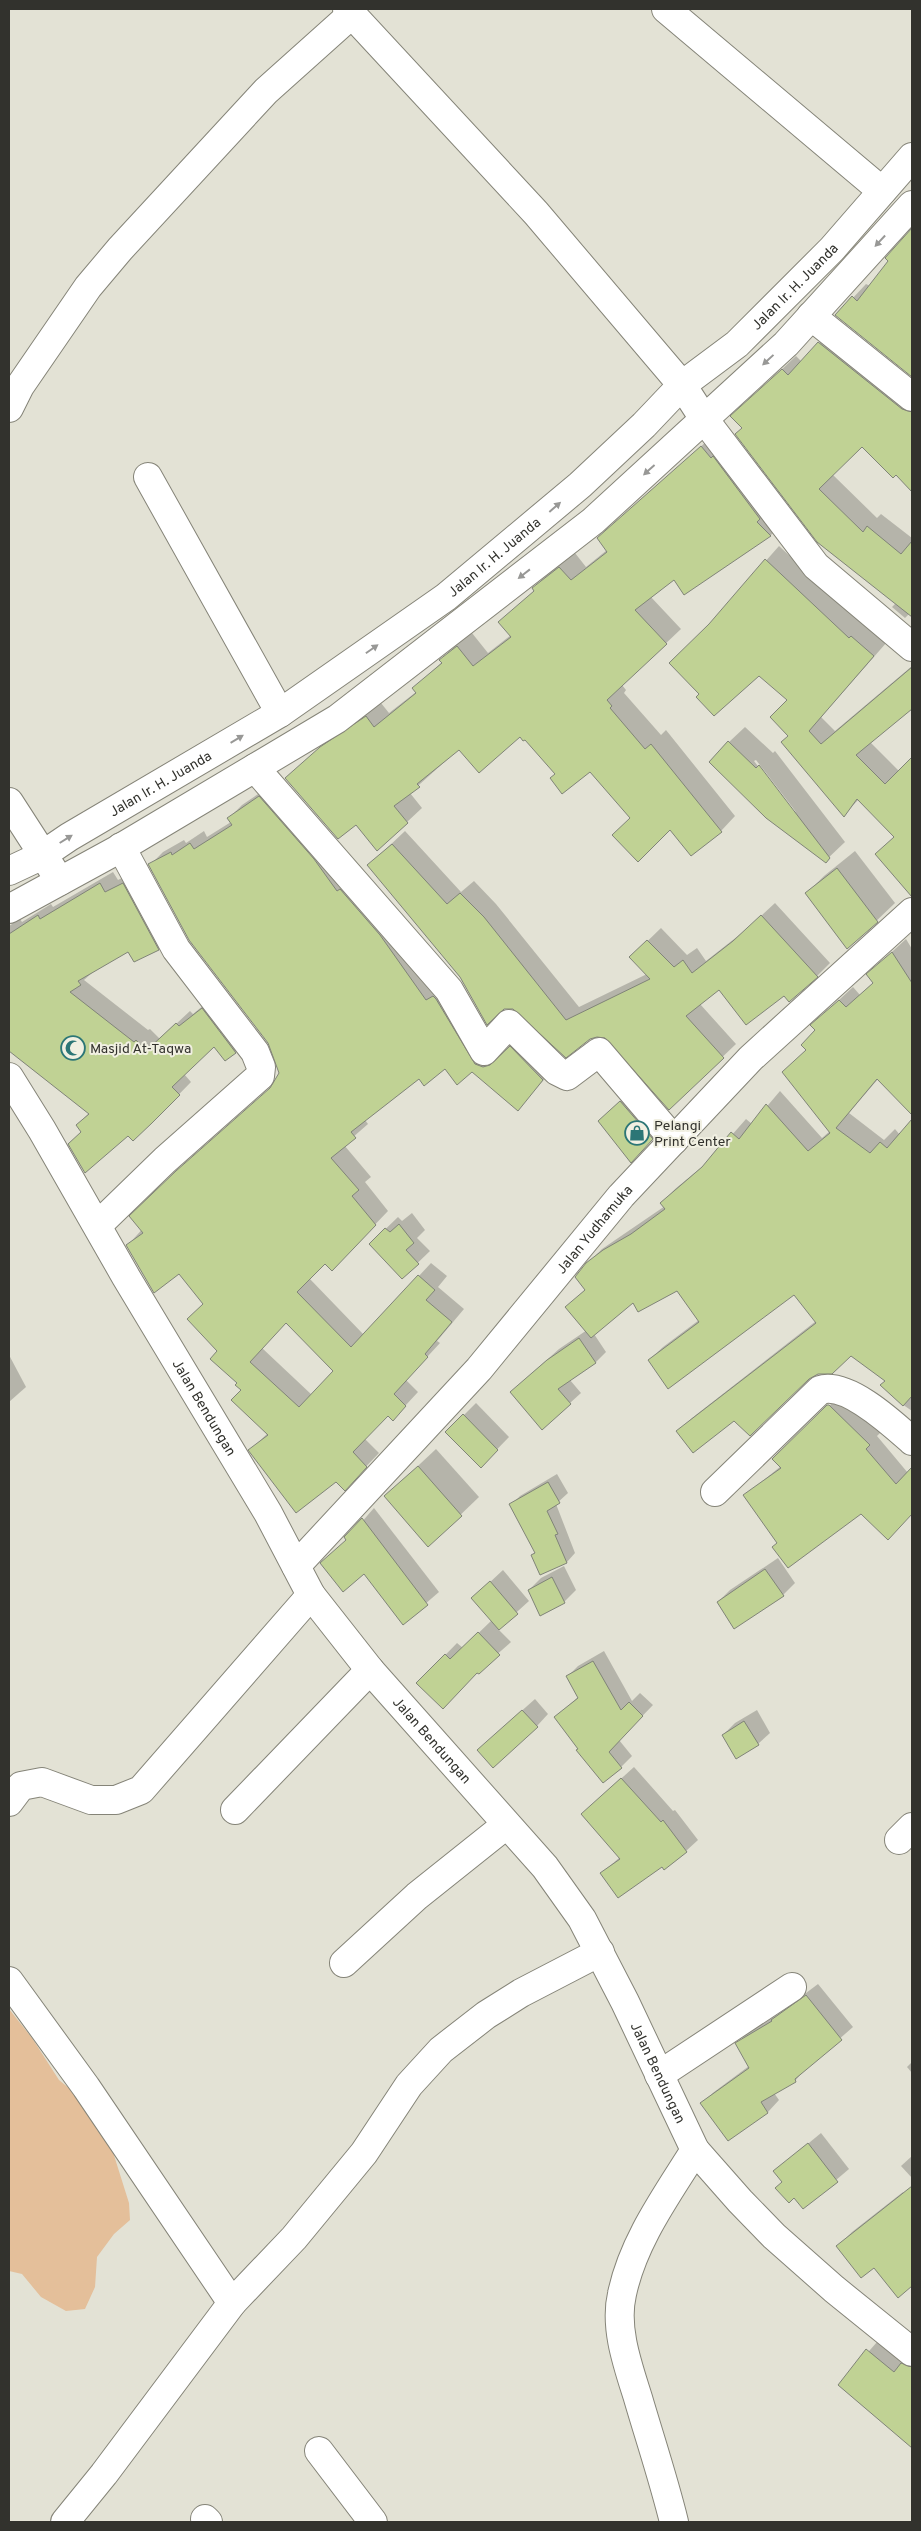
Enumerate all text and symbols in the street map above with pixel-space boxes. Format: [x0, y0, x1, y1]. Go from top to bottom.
one-way arrow [874, 235, 885, 248]
street label: Jalan Ir. H. Juanda [749, 241, 843, 334]
one-way arrow [763, 354, 775, 366]
one-way arrow [643, 464, 655, 476]
one-way arrow [549, 501, 562, 512]
street label: Jalan Ir. H. Juanda [445, 514, 545, 602]
one-way arrow [518, 569, 531, 580]
one-way arrow [365, 644, 379, 654]
one-way arrow [230, 735, 243, 744]
street label: Jalan Ir. H. Juanda [107, 748, 215, 821]
one-way arrow [60, 834, 73, 844]
mosque icon: Masjid At-Taqwa [60, 1035, 86, 1061]
place label: Masjid At-Taqwa [90, 1041, 191, 1058]
place label: Pelangi Print Center [654, 1118, 731, 1151]
shop icon: Pelangi Print Center [624, 1120, 650, 1146]
street label: Jalan Yudhamuka [553, 1182, 637, 1278]
street label: Jalan Bendungan [168, 1357, 239, 1460]
street label: Jalan Bendungan [388, 1694, 474, 1788]
street label: Jalan Bendungan [626, 2020, 688, 2126]

